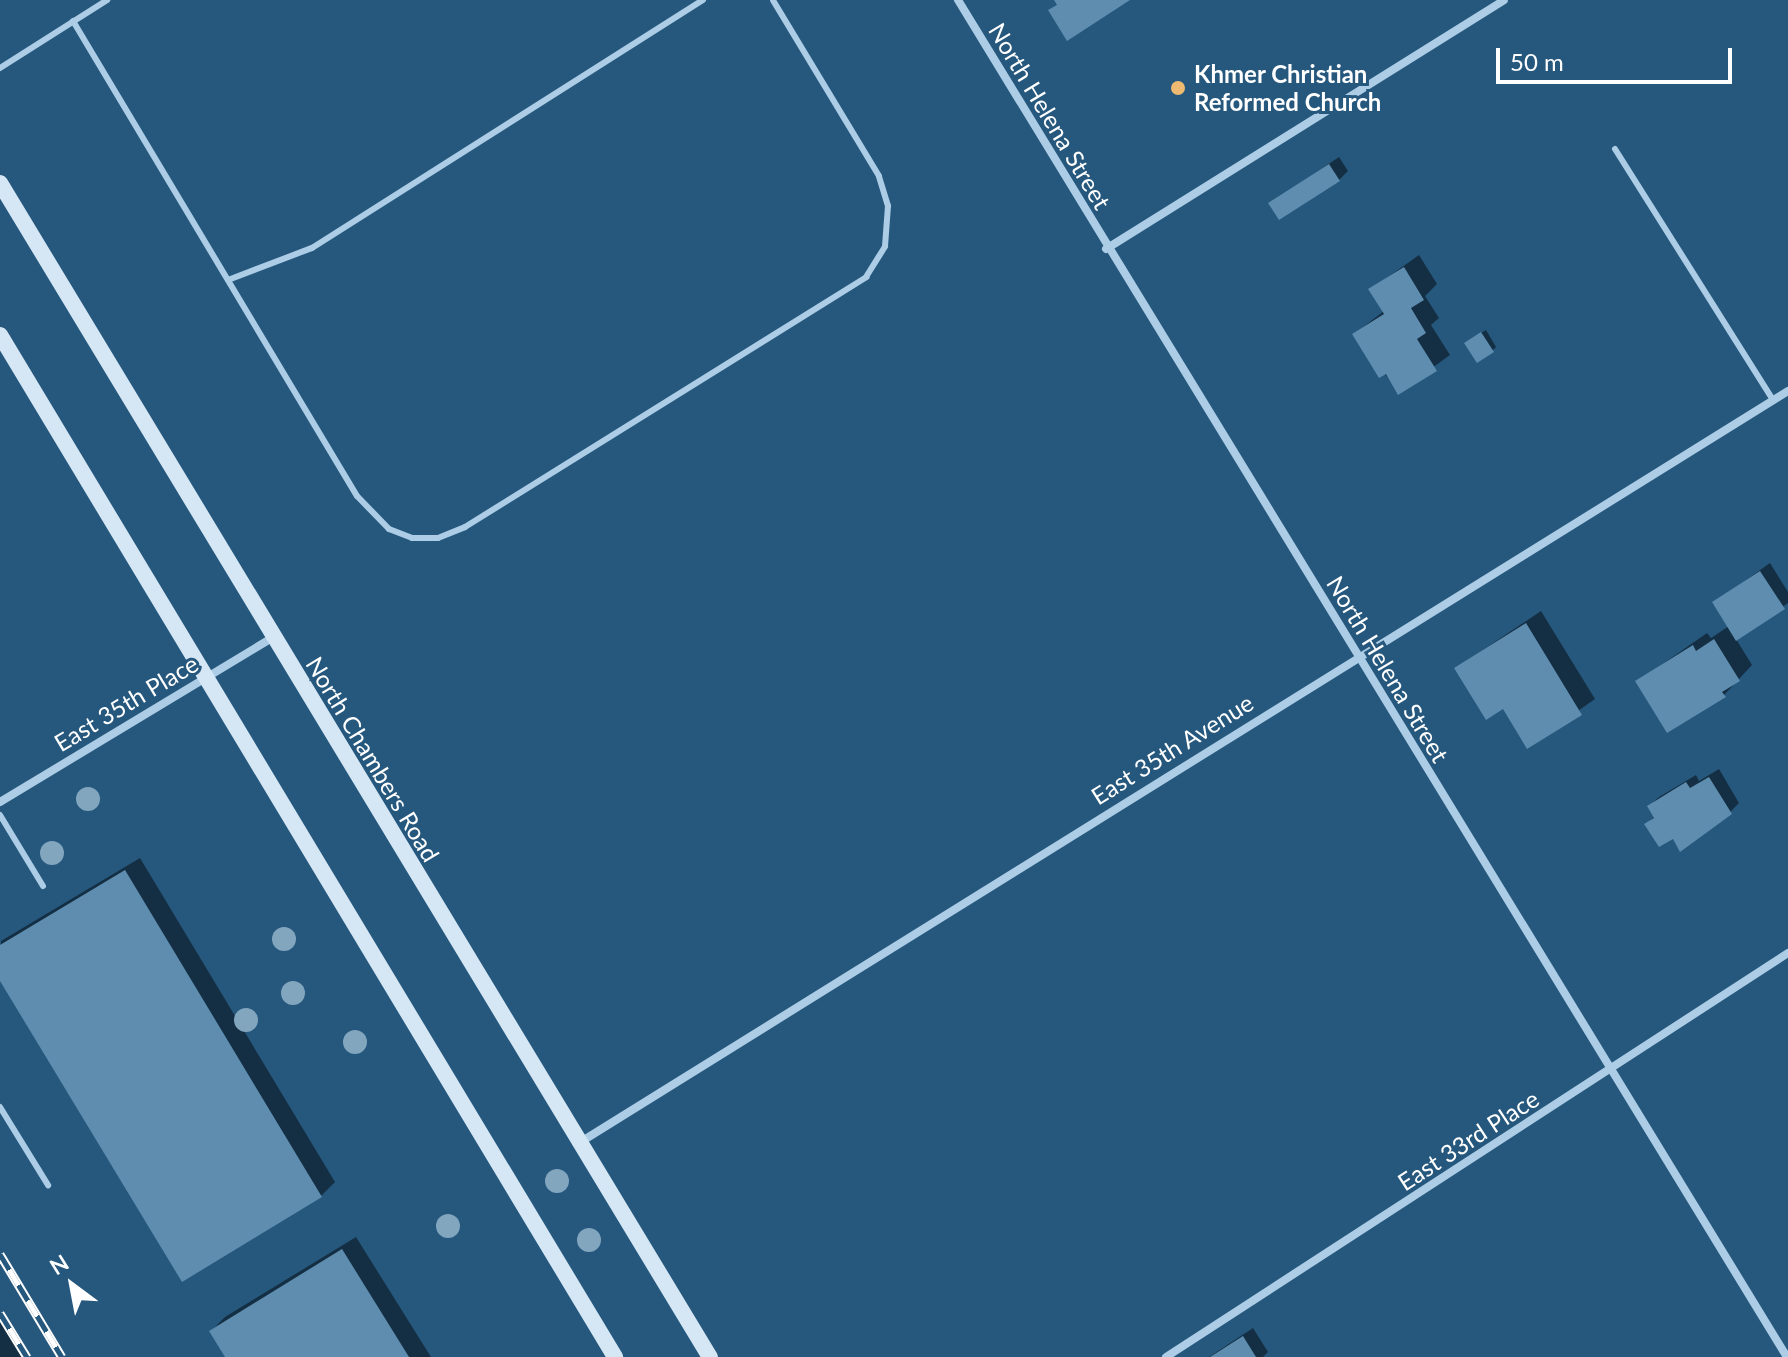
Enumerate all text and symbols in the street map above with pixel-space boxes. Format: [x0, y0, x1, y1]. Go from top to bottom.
street label: North Helena Street [983, 18, 1117, 214]
scale bar [1500, 32, 1736, 82]
text: 50 m [1510, 47, 1564, 76]
place label: Khmer Christian Reformed Church [1194, 60, 1381, 116]
marker: Khmer Christian Reformed Church [1169, 79, 1187, 97]
street label: North Helena Street [1321, 571, 1455, 767]
street label: East 35th Place [49, 649, 203, 757]
street label: North Chambers Road [300, 651, 446, 867]
street label: East 35th Avenue [1085, 687, 1259, 811]
street label: East 33rd Place [1392, 1084, 1544, 1196]
north arrow [32, 1245, 112, 1325]
text: N [45, 1248, 73, 1280]

